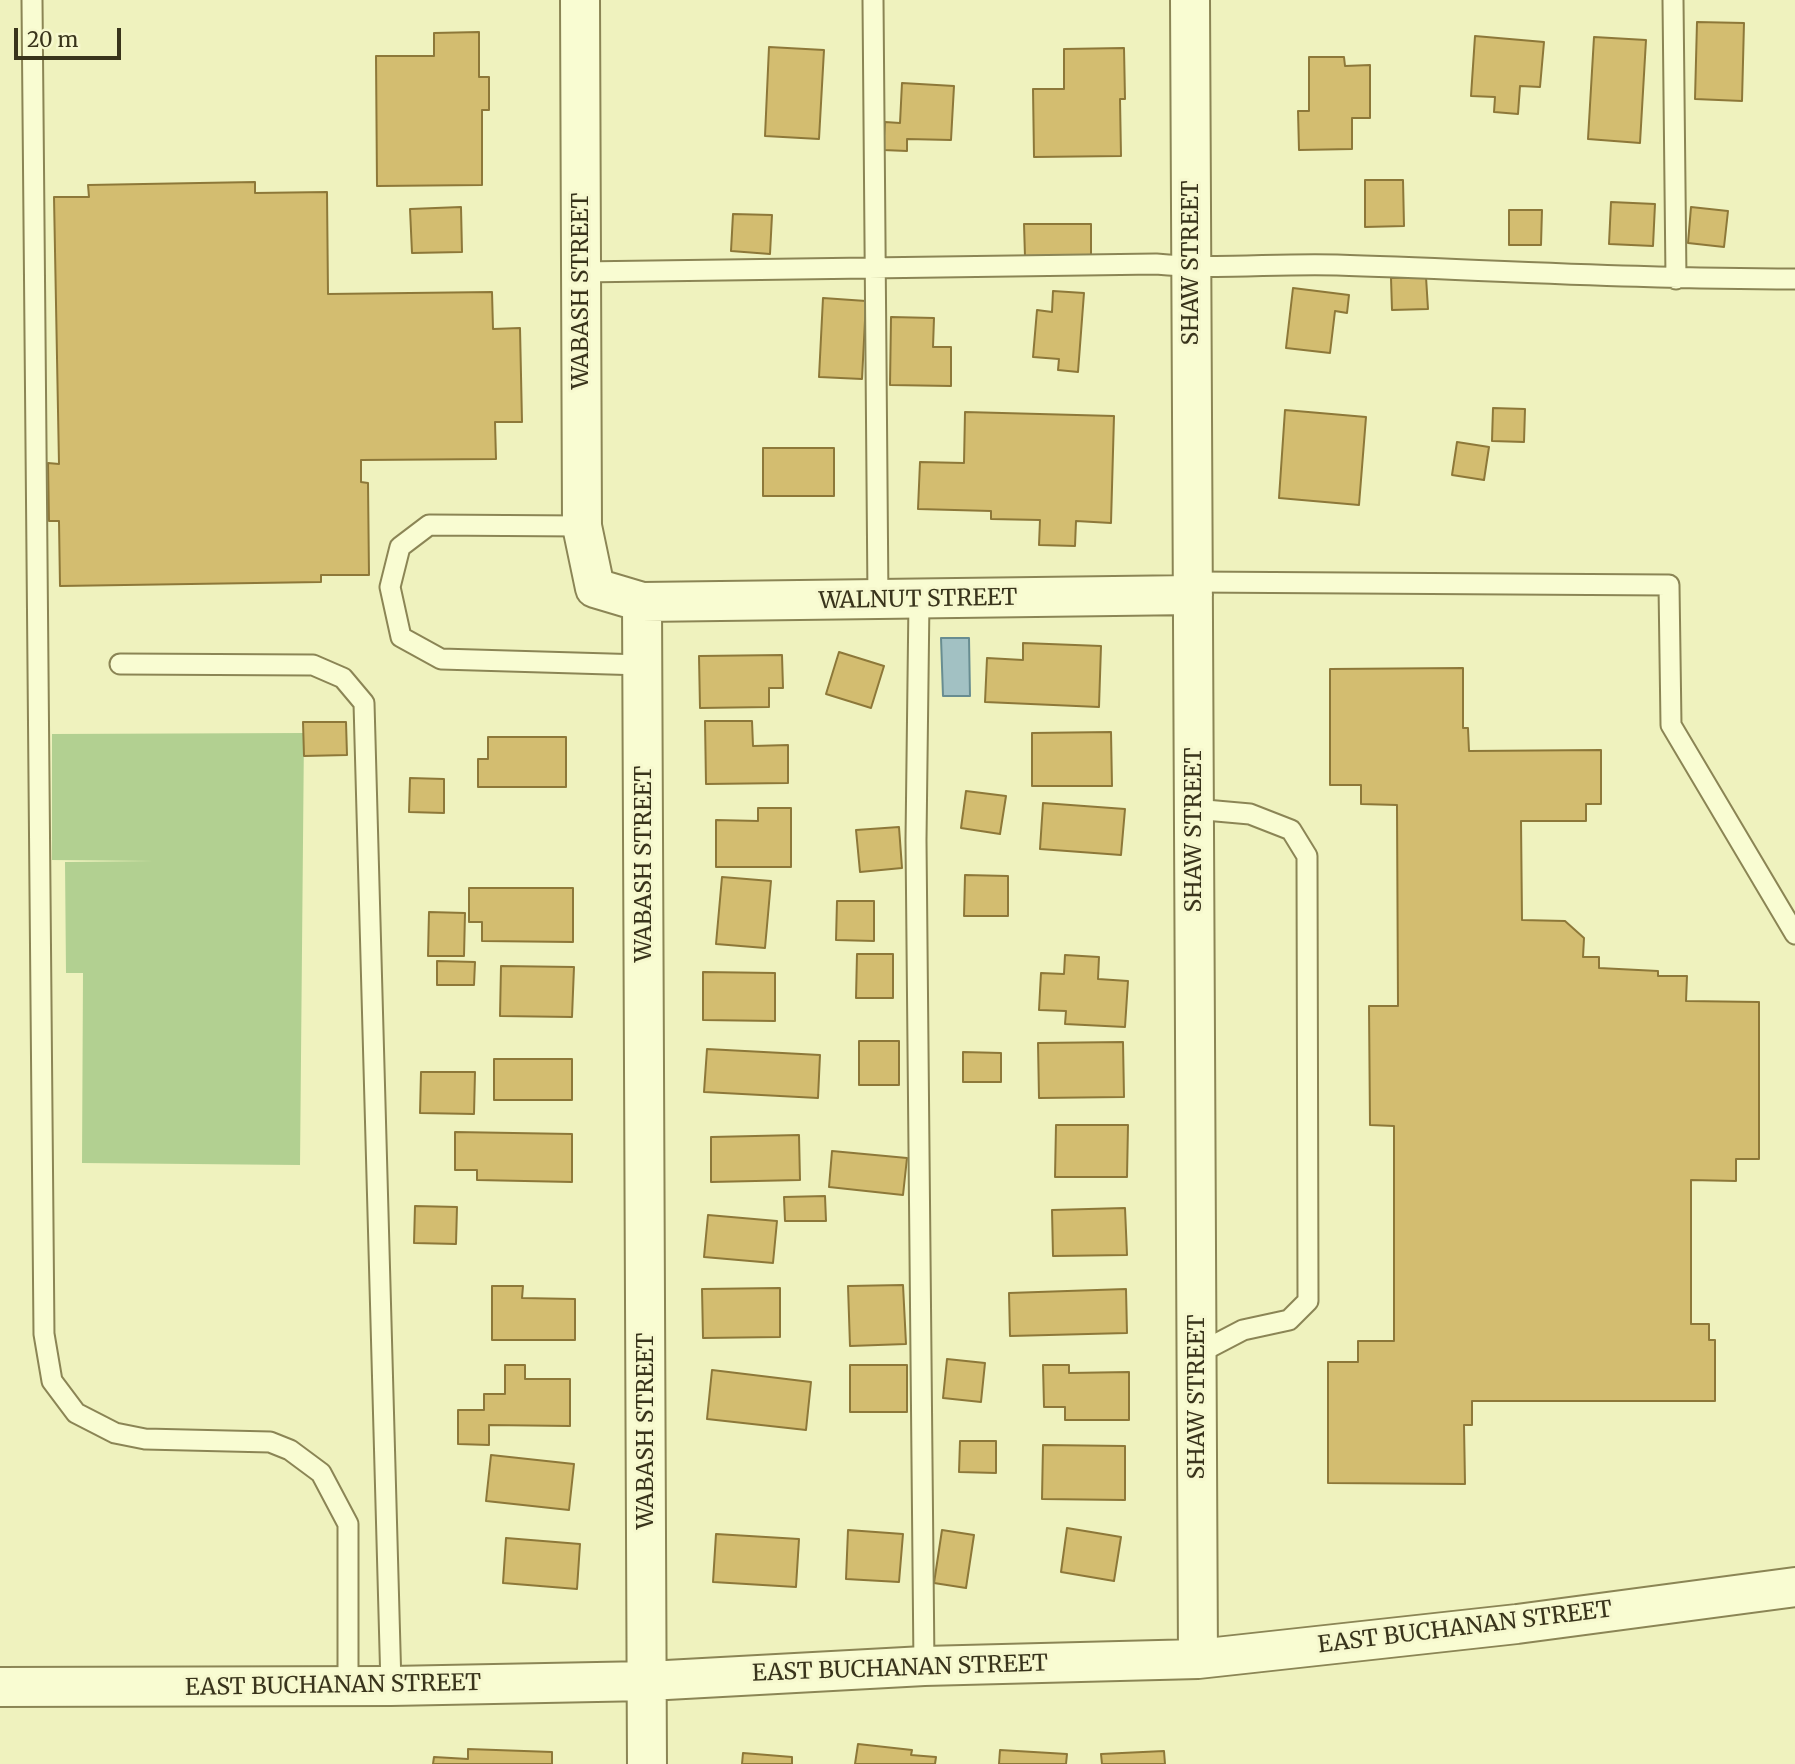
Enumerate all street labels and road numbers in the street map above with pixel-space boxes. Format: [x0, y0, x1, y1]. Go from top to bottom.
street label: SHAW STREET [1177, 180, 1205, 346]
street label: WABASH STREET [567, 193, 595, 389]
street label: WALNUT STREET [818, 584, 1018, 616]
street label: SHAW STREET [1180, 747, 1208, 913]
street label: WABASH STREET [630, 766, 658, 962]
street label: SHAW STREET [1183, 1314, 1211, 1480]
street label: WABASH STREET [632, 1333, 660, 1529]
street label: EAST BUCHANAN STREET [1316, 1596, 1614, 1660]
street label: EAST BUCHANAN STREET [751, 1650, 1049, 1688]
street label: EAST BUCHANAN STREET [185, 1670, 481, 1702]

